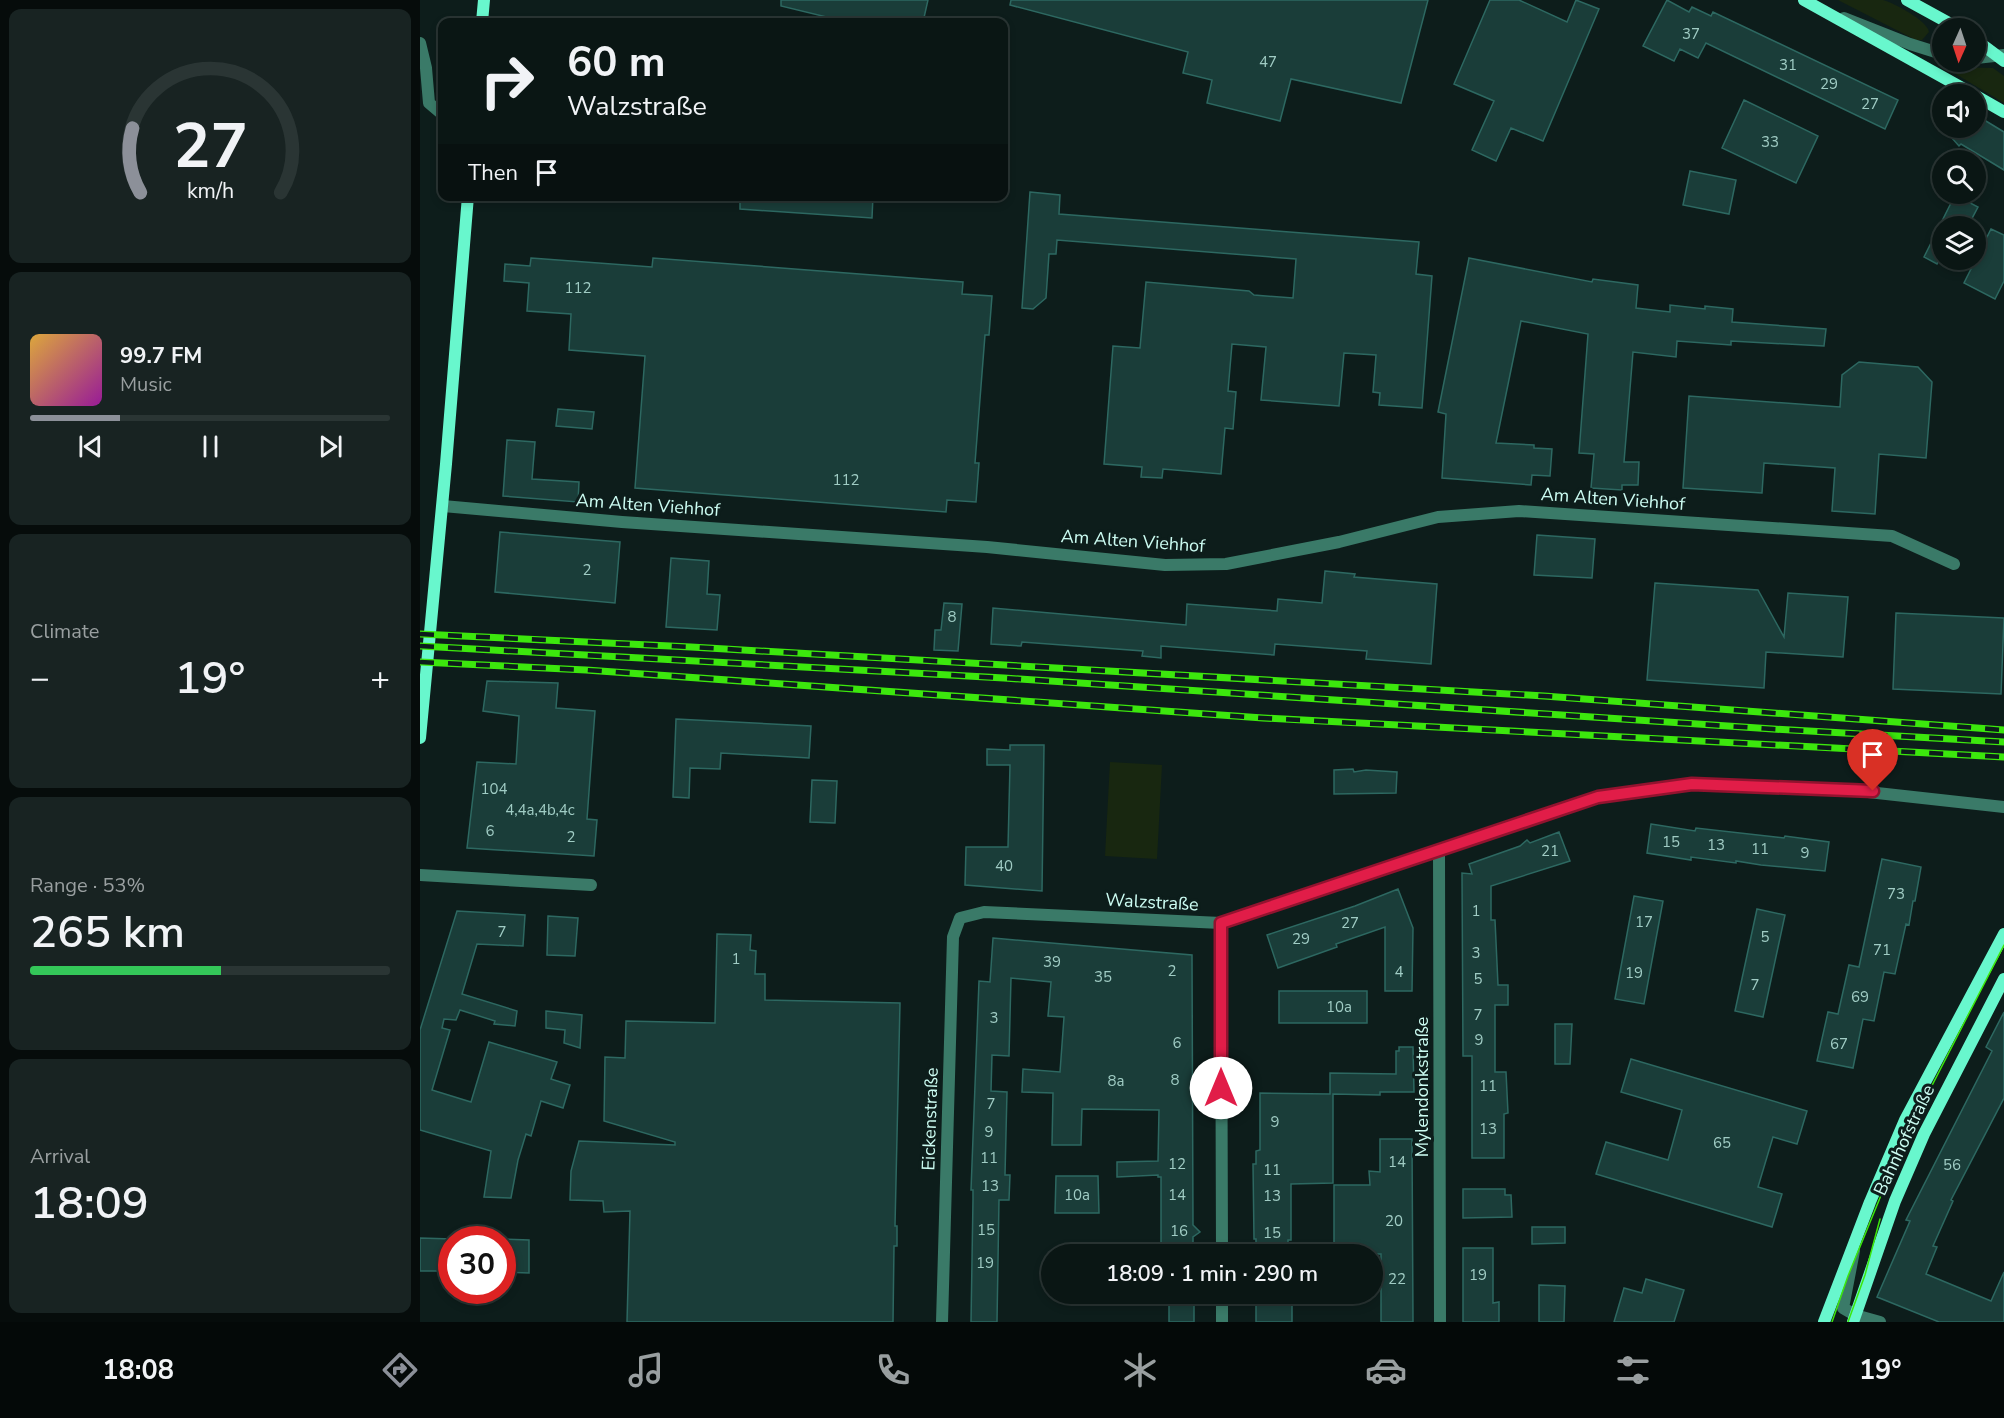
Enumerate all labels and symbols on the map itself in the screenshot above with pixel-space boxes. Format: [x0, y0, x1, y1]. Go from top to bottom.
north arrow [1932, 18, 1986, 72]
house number: 37 [1682, 24, 1700, 44]
house number: 47 [1259, 52, 1277, 72]
house number: 31 [1779, 55, 1797, 75]
house number: 29 [1820, 74, 1838, 94]
house number: 27 [1861, 94, 1879, 114]
house number: 33 [1761, 132, 1779, 152]
house number: 112 [564, 278, 592, 298]
house number: 112 [832, 470, 860, 490]
street label: Am Alten Viehhof [1540, 482, 1687, 516]
street label: Am Alten Viehhof [575, 488, 722, 522]
street label: Am Alten Viehhof [1060, 524, 1207, 558]
house number: 2 [582, 560, 592, 580]
house number: 8 [947, 607, 957, 627]
pin [1847, 729, 1898, 791]
house number: 104 [480, 779, 508, 799]
house number: 4,4a,4b,4c [505, 800, 575, 820]
house number: 6 [485, 821, 495, 841]
house number: 2 [566, 827, 576, 847]
house number: 15 [1662, 832, 1680, 852]
house number: 13 [1707, 835, 1725, 855]
house number: 11 [1751, 839, 1769, 859]
house number: 21 [1541, 841, 1559, 861]
house number: 9 [1800, 843, 1810, 863]
house number: 40 [995, 856, 1013, 876]
house number: 73 [1887, 884, 1905, 904]
street label: Walzstraße [1105, 888, 1199, 916]
house number: 1 [1471, 901, 1481, 921]
house number: 17 [1635, 912, 1653, 932]
house number: 27 [1341, 913, 1359, 933]
house number: 7 [497, 922, 507, 942]
house number: 5 [1760, 927, 1770, 947]
house number: 29 [1292, 929, 1310, 949]
house number: 71 [1873, 940, 1891, 960]
house number: 3 [1471, 943, 1481, 963]
house number: 1 [731, 949, 741, 969]
house number: 39 [1043, 952, 1061, 972]
house number: 2 [1167, 961, 1177, 981]
house number: 4 [1394, 962, 1404, 982]
house number: 19 [1625, 963, 1643, 983]
house number: 35 [1094, 967, 1112, 987]
house number: 5 [1473, 969, 1483, 989]
house number: 7 [1750, 975, 1760, 995]
house number: 69 [1851, 987, 1869, 1007]
house number: 10a [1326, 997, 1352, 1017]
house number: 7 [1473, 1005, 1483, 1025]
house number: 3 [989, 1008, 999, 1028]
street label: Mylendonkstraße [1410, 1017, 1434, 1157]
house number: 9 [1474, 1030, 1484, 1050]
house number: 6 [1172, 1033, 1182, 1053]
house number: 67 [1830, 1034, 1848, 1054]
position arrow [1189, 1056, 1253, 1120]
street label: Eickenstraße [916, 1067, 944, 1171]
house number: 8 [1170, 1070, 1180, 1090]
house number: 8a [1108, 1071, 1124, 1091]
house number: 11 [1479, 1076, 1497, 1096]
street label: Bahnhofstraße [1868, 1081, 1940, 1199]
house number: 7 [986, 1094, 996, 1114]
house number: 9 [1270, 1112, 1280, 1132]
house number: 13 [1479, 1119, 1497, 1139]
house number: 9 [984, 1122, 994, 1142]
house number: 65 [1713, 1133, 1731, 1153]
house number: 11 [980, 1148, 998, 1168]
house number: 14 [1388, 1152, 1406, 1172]
house number: 12 [1168, 1154, 1186, 1174]
house number: 56 [1943, 1155, 1961, 1175]
house number: 11 [1263, 1160, 1281, 1180]
house number: 13 [981, 1176, 999, 1196]
house number: 10a [1064, 1185, 1090, 1205]
house number: 14 [1168, 1185, 1186, 1205]
house number: 13 [1263, 1186, 1281, 1206]
house number: 20 [1385, 1211, 1403, 1231]
house number: 15 [977, 1220, 995, 1240]
house number: 16 [1170, 1221, 1188, 1241]
house number: 15 [1263, 1223, 1281, 1243]
speed limit sign: 30 [438, 1226, 516, 1304]
house number: 19 [976, 1253, 994, 1273]
house number: 19 [1469, 1265, 1487, 1285]
house number: 22 [1388, 1269, 1406, 1289]

